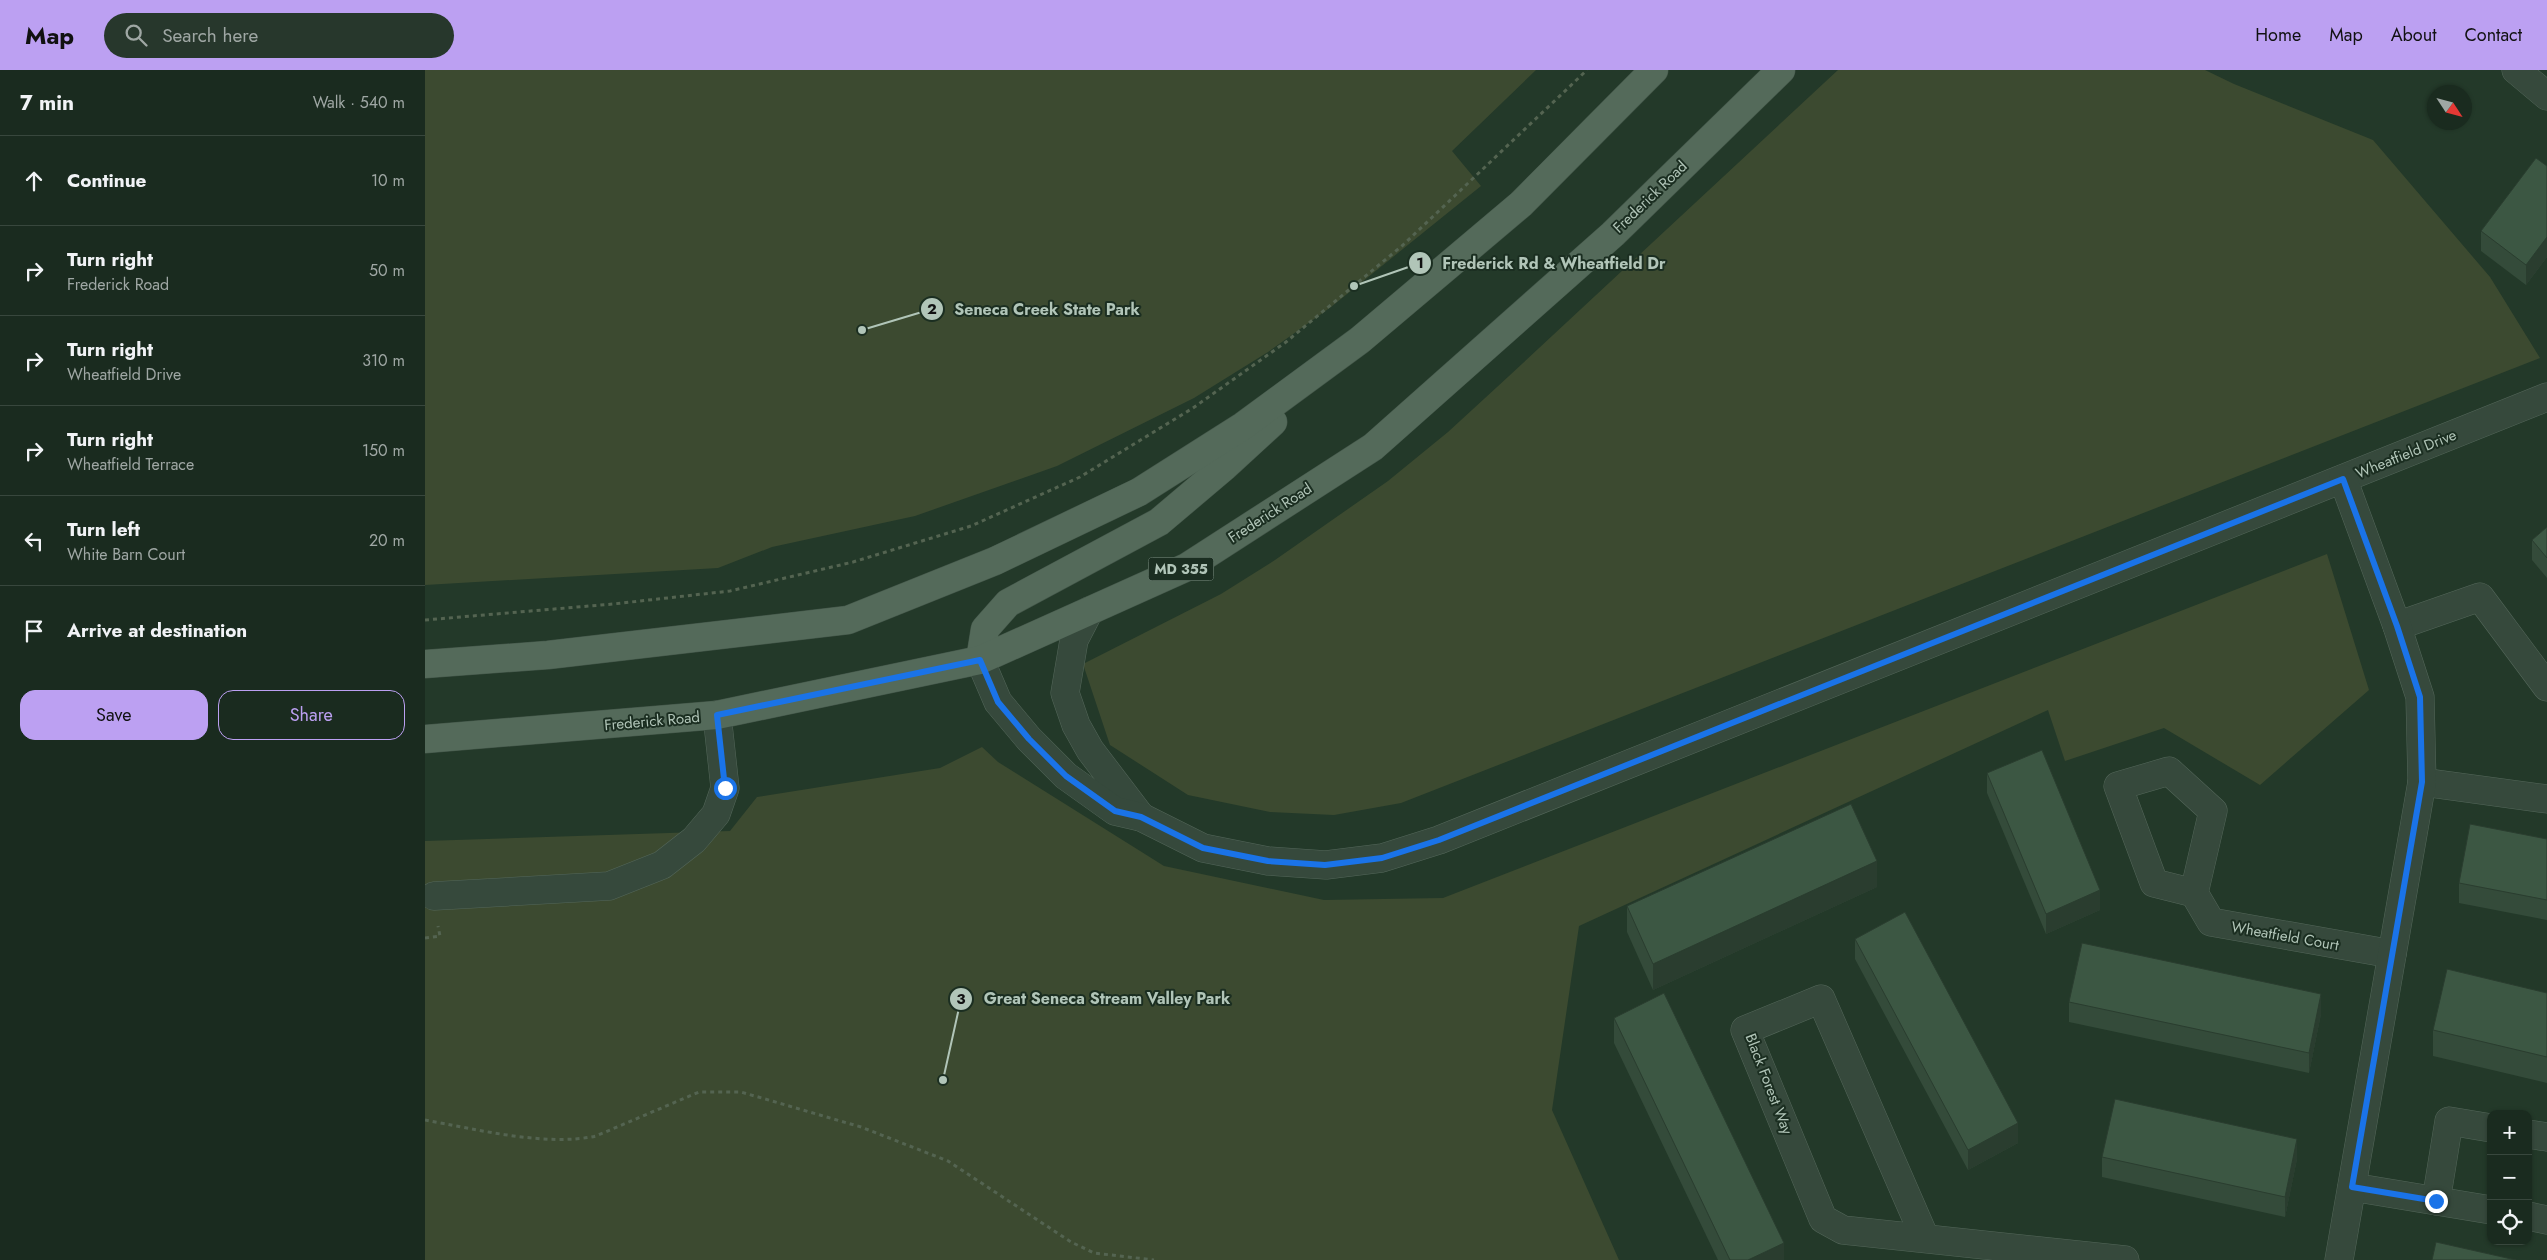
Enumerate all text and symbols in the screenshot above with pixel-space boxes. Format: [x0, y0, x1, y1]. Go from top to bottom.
search box [104, 13, 454, 58]
text: Map [25, 18, 74, 53]
icon: search [122, 21, 150, 49]
text: Search here [162, 22, 258, 49]
text: Home [2255, 22, 2301, 48]
text: Map [2329, 22, 2363, 48]
text: About [2391, 22, 2436, 48]
text: Contact [2464, 22, 2522, 48]
north arrow [2427, 85, 2472, 130]
text: 7 min [20, 88, 74, 118]
text: Walk · 540 m [313, 91, 405, 114]
street label: Frederick Road [1608, 156, 1692, 238]
icon: ahead [20, 167, 48, 195]
text: Continue [67, 167, 146, 194]
text: 10 m [371, 169, 405, 192]
text: Turn right [67, 246, 153, 273]
callout: Frederick Rd & Wheatfield Dr [1408, 248, 1676, 279]
text: 1 [1416, 252, 1424, 274]
text: Frederick Rd & Wheatfield Dr [1442, 252, 1666, 275]
icon: right [20, 257, 48, 285]
text: 50 m [369, 259, 405, 282]
text: Frederick Road [67, 273, 169, 296]
callout: Seneca Creek State Park [919, 294, 1150, 325]
text: 2 [927, 298, 937, 320]
text: Seneca Creek State Park [954, 298, 1140, 321]
text: Turn right [67, 336, 153, 363]
icon: right [20, 347, 48, 375]
text: 310 m [362, 349, 405, 372]
text: Wheatfield Drive [67, 363, 181, 386]
street label: Wheatfield Drive [2352, 424, 2460, 484]
text: Turn right [67, 426, 153, 453]
icon: right [20, 437, 48, 465]
text: 150 m [362, 439, 405, 462]
text: Wheatfield Terrace [67, 453, 194, 476]
street label: Frederick Road [1224, 478, 1316, 548]
text: Turn left [67, 516, 140, 543]
icon: left [20, 527, 48, 555]
text: 20 m [369, 529, 405, 552]
text: White Barn Court [67, 543, 185, 566]
road number: MD 355 [1149, 558, 1213, 580]
icon: arrive [20, 617, 48, 645]
text: Arrive at destination [67, 617, 247, 644]
button: Save [20, 690, 208, 740]
button: Share [218, 690, 405, 740]
street label: Frederick Road [603, 706, 701, 736]
route start [714, 777, 737, 800]
street label: Wheatfield Court [2230, 916, 2341, 956]
callout: Great Seneca Stream Valley Park [949, 983, 1240, 1014]
text: Great Seneca Stream Valley Park [984, 987, 1231, 1010]
text: 3 [956, 988, 966, 1010]
street label: Black Forest Way [1740, 1030, 1798, 1138]
map controls [2487, 1110, 2532, 1245]
button: + [2487, 1110, 2532, 1155]
button: − [2487, 1155, 2532, 1200]
route end [2425, 1190, 2448, 1213]
button: locate [2487, 1200, 2532, 1245]

